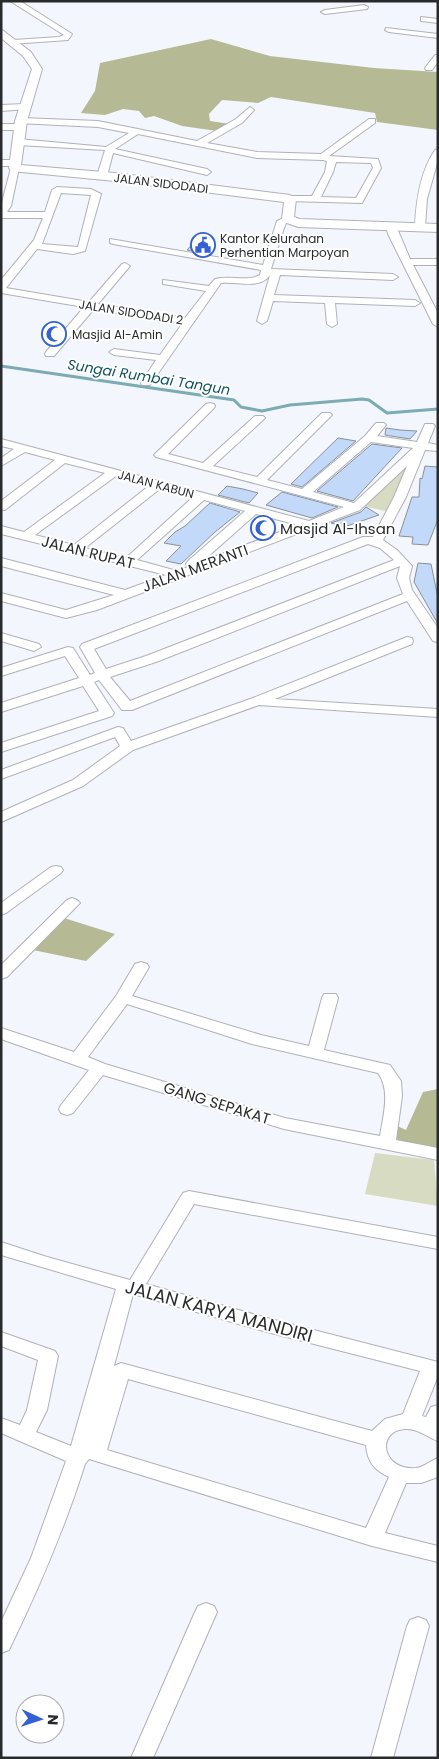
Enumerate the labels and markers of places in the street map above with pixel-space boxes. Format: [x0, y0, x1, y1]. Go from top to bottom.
place label: Kantor Kelurahan Perhentian Marpoyan [220, 230, 349, 261]
public building icon: Kantor Kelurahan Perhentian Marpoyan [190, 232, 216, 258]
mosque icon: Masjid Al-Amin [41, 321, 67, 347]
place label: Masjid Al-Amin [72, 326, 163, 343]
mosque icon: Masjid Al-Ihsan [250, 515, 276, 541]
place label: Masjid Al-Ihsan [280, 518, 395, 539]

